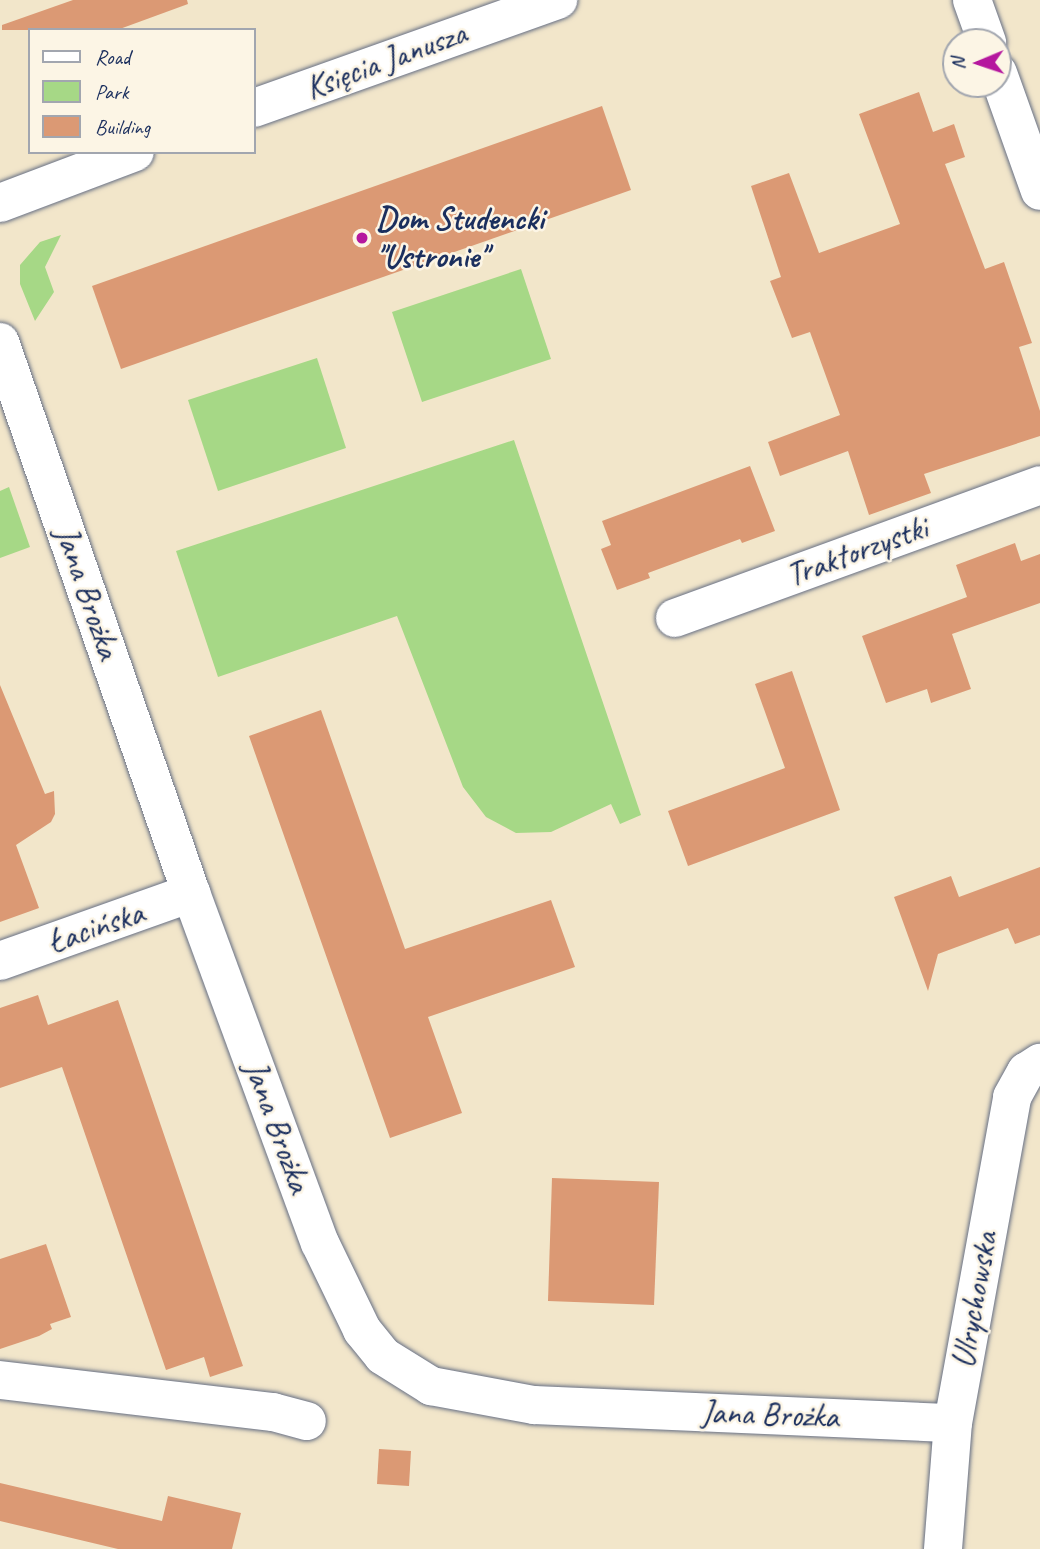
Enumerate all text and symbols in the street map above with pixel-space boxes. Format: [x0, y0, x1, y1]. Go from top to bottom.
street label: Księcia Janusza [300, 14, 472, 108]
legend [28, 28, 256, 154]
north arrow [942, 28, 1012, 98]
text: Road [95, 44, 130, 70]
text: N [946, 57, 970, 70]
text: Park [95, 79, 128, 105]
text: Building [95, 114, 150, 140]
place label: Dom Studencki "Ustronie" [376, 199, 545, 277]
marker: Dom Studencki "Ustronie" [354, 230, 370, 246]
street label: Traktorzystki [781, 508, 933, 596]
street label: Jana Brożka [46, 521, 128, 665]
street label: Łacińska [43, 893, 149, 963]
street label: Jana Brożka [235, 1055, 319, 1199]
street label: Ulrychowska [944, 1229, 1006, 1371]
street label: Jana Brożka [700, 1393, 840, 1437]

